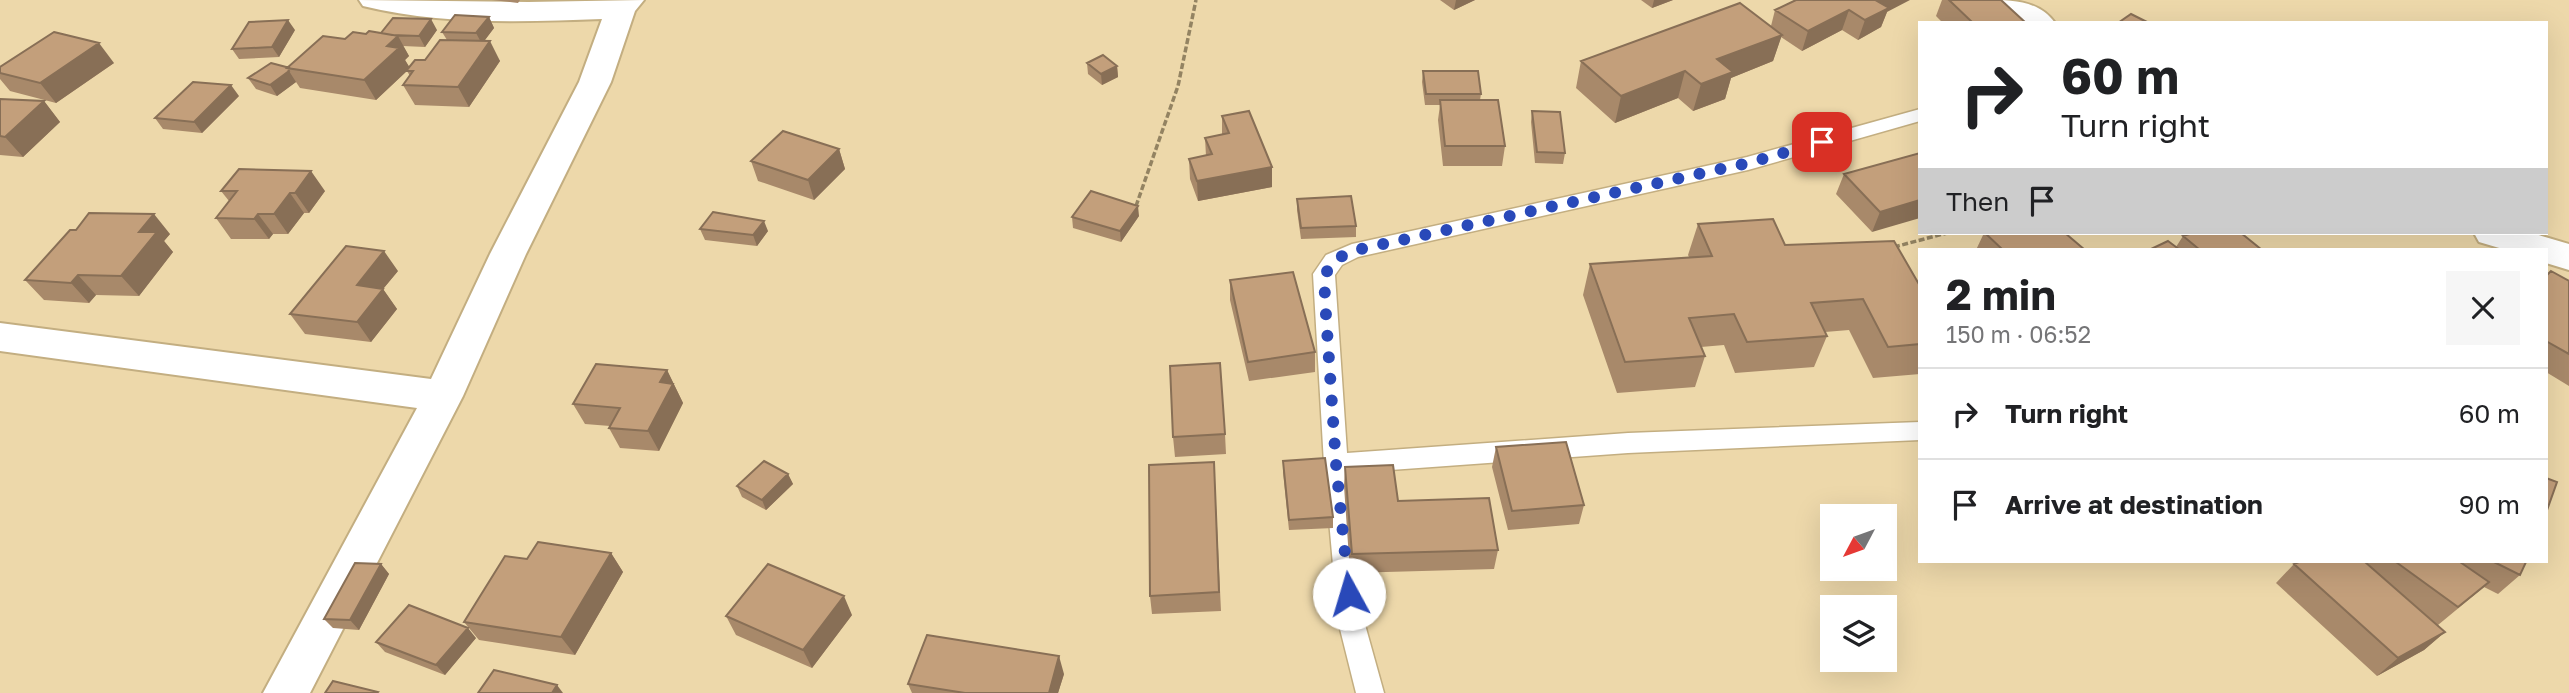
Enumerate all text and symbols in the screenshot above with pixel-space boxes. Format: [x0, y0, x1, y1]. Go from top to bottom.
text: 60 m [2061, 46, 2179, 105]
icon: right [1946, 49, 2037, 140]
text: Turn right [2061, 106, 2210, 144]
pin [1792, 112, 1852, 172]
icon: arrive [1803, 123, 1841, 161]
icon: arrive [2023, 182, 2061, 220]
text: Then [1946, 186, 2009, 217]
text: 2 min [1946, 269, 2056, 319]
button: close [2446, 271, 2520, 345]
text: 150 m · 06:52 [1946, 320, 2091, 348]
icon: right [1946, 395, 1984, 433]
text: Turn right [2005, 398, 2128, 429]
text: 60 m [2459, 398, 2520, 429]
icon: arrive [1946, 486, 1984, 524]
text: Arrive at destination [2005, 489, 2263, 520]
text: 90 m [2459, 489, 2520, 520]
north arrow [1820, 504, 1897, 581]
map controls [1820, 504, 1897, 672]
position arrow [1312, 557, 1386, 631]
button: layers [1820, 595, 1897, 672]

